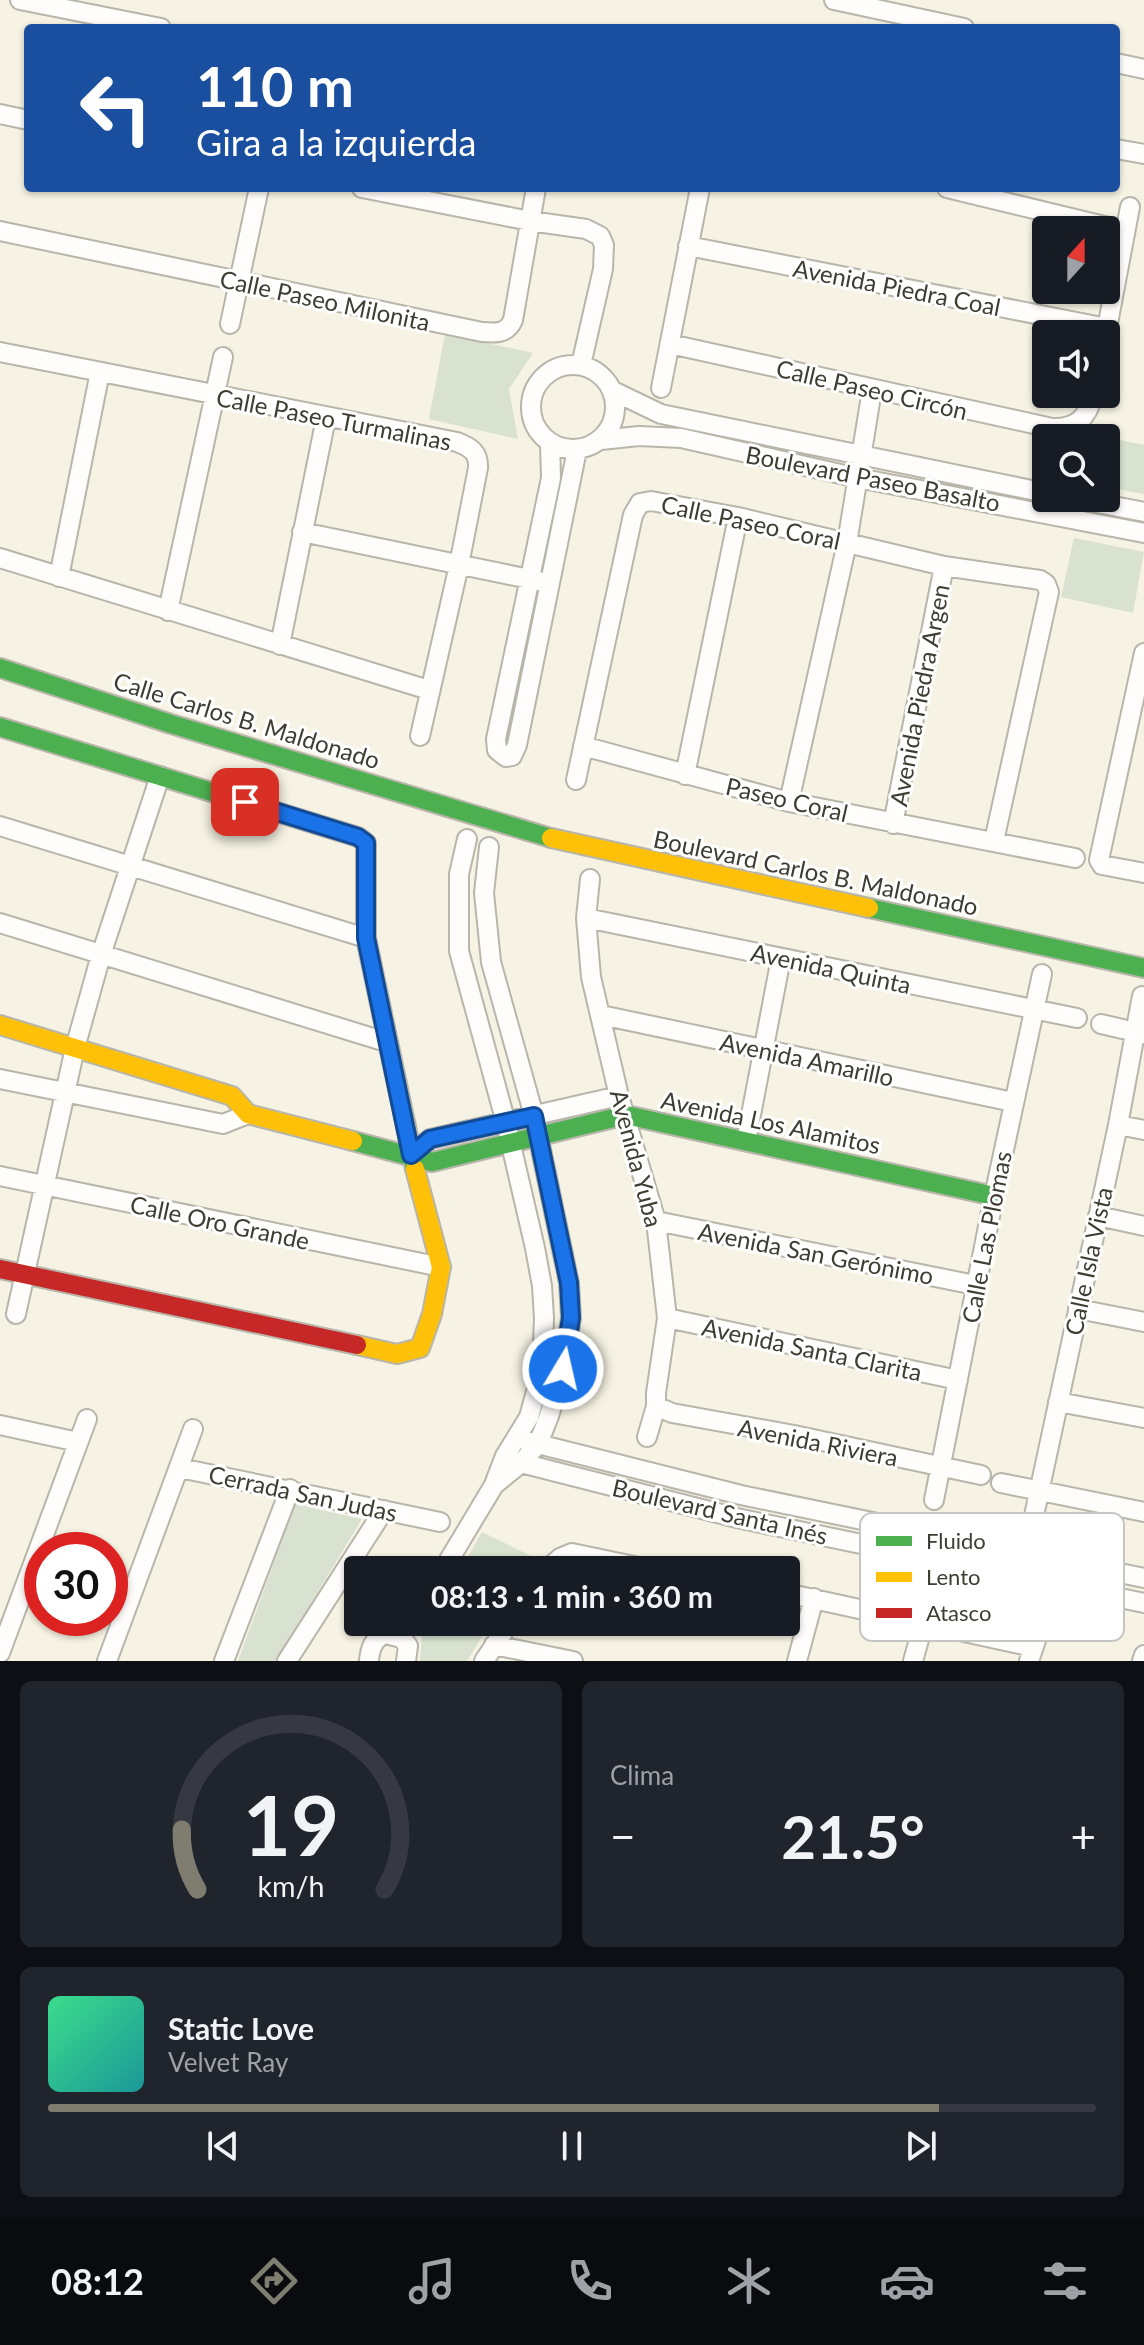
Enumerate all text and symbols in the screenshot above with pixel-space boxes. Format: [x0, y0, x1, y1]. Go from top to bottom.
text: 110 m [196, 52, 354, 119]
icon: left [64, 56, 168, 160]
text: Gira a la izquierda [196, 120, 476, 164]
north arrow [1032, 216, 1120, 304]
map controls [1032, 216, 1120, 512]
street label: Avenida Piedra Coal [791, 253, 1003, 321]
street label: Calle Paseo Milonita [217, 264, 433, 336]
button: sound [1032, 320, 1120, 408]
street label: Calle Paseo Circón [774, 353, 970, 425]
street label: Calle Paseo Turmalinas [214, 382, 454, 456]
button: search [1032, 424, 1120, 512]
street label: Boulevard Paseo Basalto [743, 439, 1003, 517]
street label: Calle Paseo Coral [659, 489, 843, 555]
street label: Avenida Piedra Argen [883, 581, 955, 809]
street label: Calle Carlos B. Maldonado [110, 666, 384, 774]
pin [211, 768, 279, 836]
street label: Paseo Coral [723, 771, 851, 827]
icon: arrive [223, 780, 267, 824]
street label: Boulevard Carlos B. Maldonado [651, 823, 981, 921]
street label: Avenida Quinta [748, 937, 914, 999]
street label: Avenida Amarillo [717, 1026, 897, 1092]
street label: Avenida Los Alamitos [659, 1085, 883, 1159]
street label: Avenida Yuba [605, 1086, 669, 1230]
street label: Calle Las Plomas [955, 1149, 1017, 1325]
street label: Calle Isla Vista [1058, 1184, 1118, 1338]
street label: Calle Oro Grande [128, 1189, 312, 1255]
street label: Avenida San Gerónimo [696, 1216, 936, 1290]
street label: Avenida Santa Clarita [699, 1312, 925, 1386]
position arrow [521, 1327, 605, 1411]
street label: Avenida Riviera [735, 1412, 901, 1472]
street label: Cerrada San Judas [206, 1459, 400, 1527]
street label: Boulevard Santa Inés [610, 1472, 830, 1550]
legend [860, 1513, 1124, 1641]
text: Fluido [926, 1527, 986, 1554]
speed limit sign: 30 [24, 1532, 128, 1636]
text: Lento [926, 1563, 981, 1590]
text: 08:13 · 1 min · 360 m [431, 1578, 713, 1614]
text: Atasco [926, 1599, 991, 1626]
text: Clima [610, 1759, 674, 1791]
text: 19 [243, 1774, 339, 1874]
text: 21.5° [781, 1800, 925, 1872]
text: − [610, 1810, 636, 1862]
text: + [1070, 1810, 1096, 1862]
text: km/h [258, 1869, 324, 1903]
text: Static Love [168, 2010, 314, 2046]
text: Velvet Ray [168, 2046, 288, 2078]
icon: previous [201, 2124, 245, 2168]
icon: pause [550, 2124, 594, 2168]
icon: next [899, 2124, 943, 2168]
icon: directions [246, 2253, 302, 2309]
icon: music [404, 2253, 460, 2309]
icon: phone [562, 2253, 618, 2309]
icon: climate [721, 2253, 777, 2309]
icon: car [879, 2253, 935, 2309]
icon: filters [1037, 2253, 1093, 2309]
text: 08:12 [51, 2259, 144, 2303]

